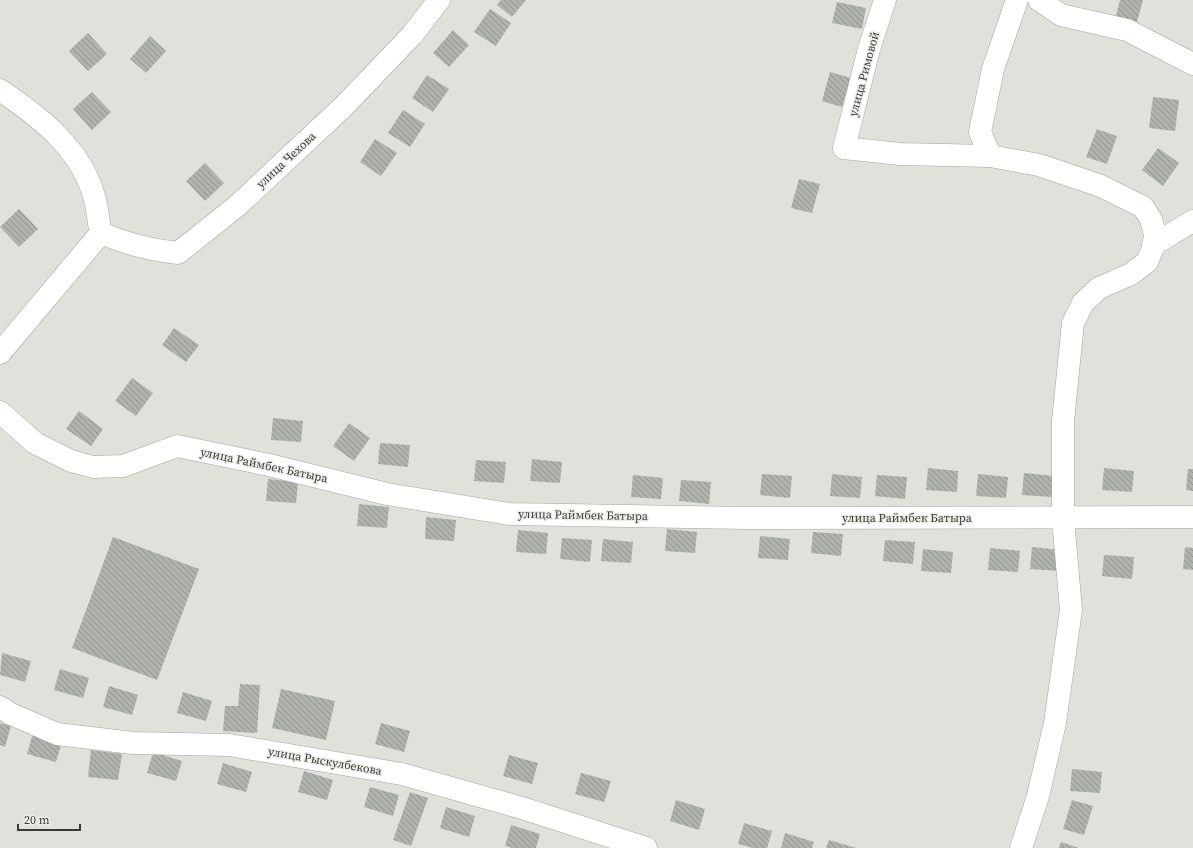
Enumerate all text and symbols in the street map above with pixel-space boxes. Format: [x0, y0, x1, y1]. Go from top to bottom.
street label: улица Римовой [845, 30, 883, 118]
street label: улица Чехова [253, 128, 320, 192]
street label: улица Раймбек Батыра [199, 444, 330, 487]
street label: улица Раймбек Батыра [518, 506, 649, 524]
street label: улица Раймбек Батыра [842, 510, 973, 526]
street label: улица Рыскулбекова [267, 743, 384, 779]
scale bar [18, 806, 80, 832]
text: 20 m [24, 812, 50, 828]

